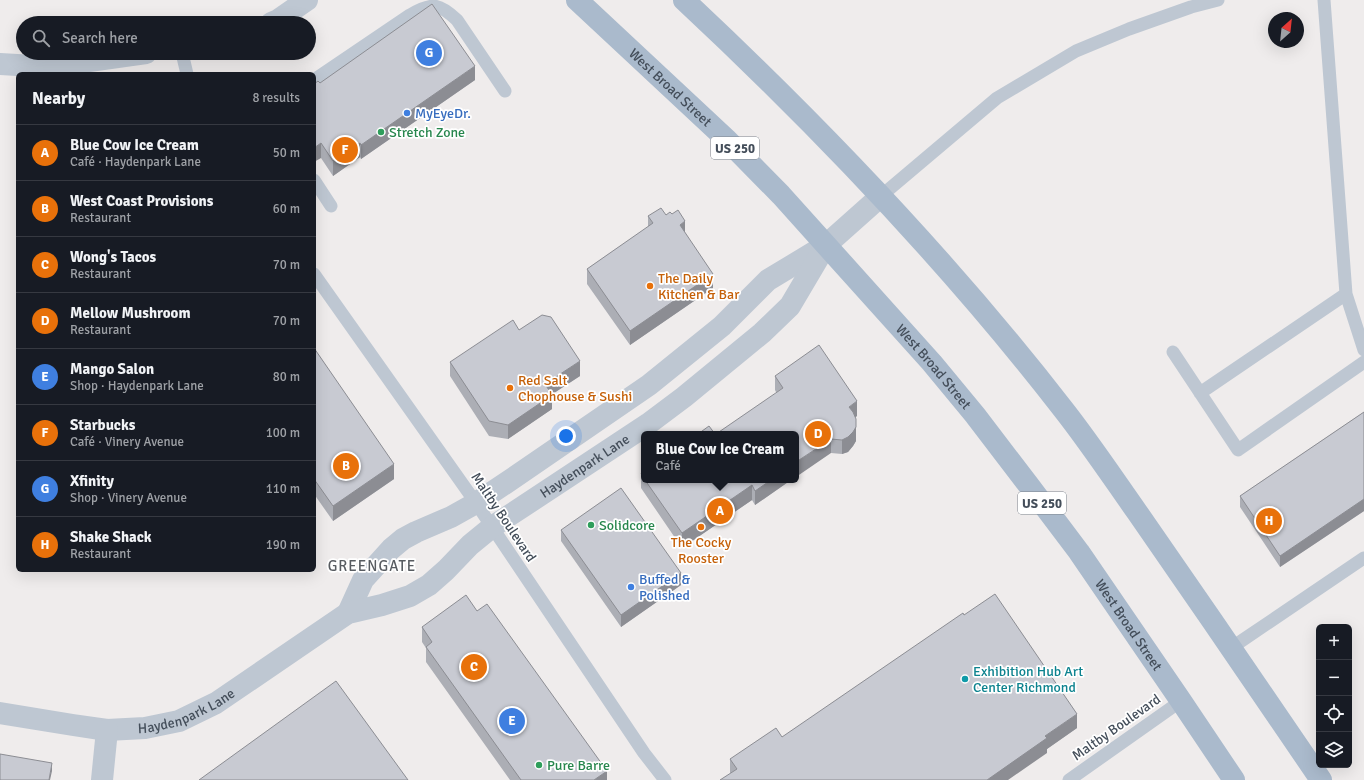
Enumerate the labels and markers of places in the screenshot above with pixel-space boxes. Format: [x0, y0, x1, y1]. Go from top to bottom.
pin: G [416, 38, 442, 68]
place label: MyEyeDr. [415, 105, 471, 122]
marker: MyEyeDr. [402, 108, 412, 118]
place label: Stretch Zone [389, 124, 465, 141]
marker: Stretch Zone [376, 127, 386, 137]
pin: F [332, 135, 358, 165]
place label: The Daily Kitchen & Bar [658, 270, 740, 303]
marker: The Daily Kitchen & Bar [645, 281, 655, 291]
place label: Red Salt Chophouse & Sushi [518, 372, 632, 405]
marker: Red Salt Chophouse & Sushi [505, 383, 515, 393]
pin: D [805, 419, 831, 449]
pin: B [333, 451, 359, 481]
pin: A [707, 496, 733, 526]
pin: H [1256, 506, 1282, 536]
place label: Solidcore [599, 517, 655, 534]
marker: Solidcore [586, 520, 596, 530]
marker: The Cocky Rooster [696, 522, 706, 532]
place label: The Cocky Rooster [671, 534, 732, 567]
place label: Buffed & Polished [639, 571, 690, 604]
marker: Buffed & Polished [626, 582, 636, 592]
pin: C [461, 652, 487, 682]
place label: Exhibition Hub Art Center Richmond [973, 663, 1083, 696]
marker: Exhibition Hub Art Center Richmond [960, 674, 970, 684]
pin: E [499, 706, 525, 736]
place label: Pure Barre [547, 757, 610, 774]
marker: Pure Barre [534, 760, 544, 770]

